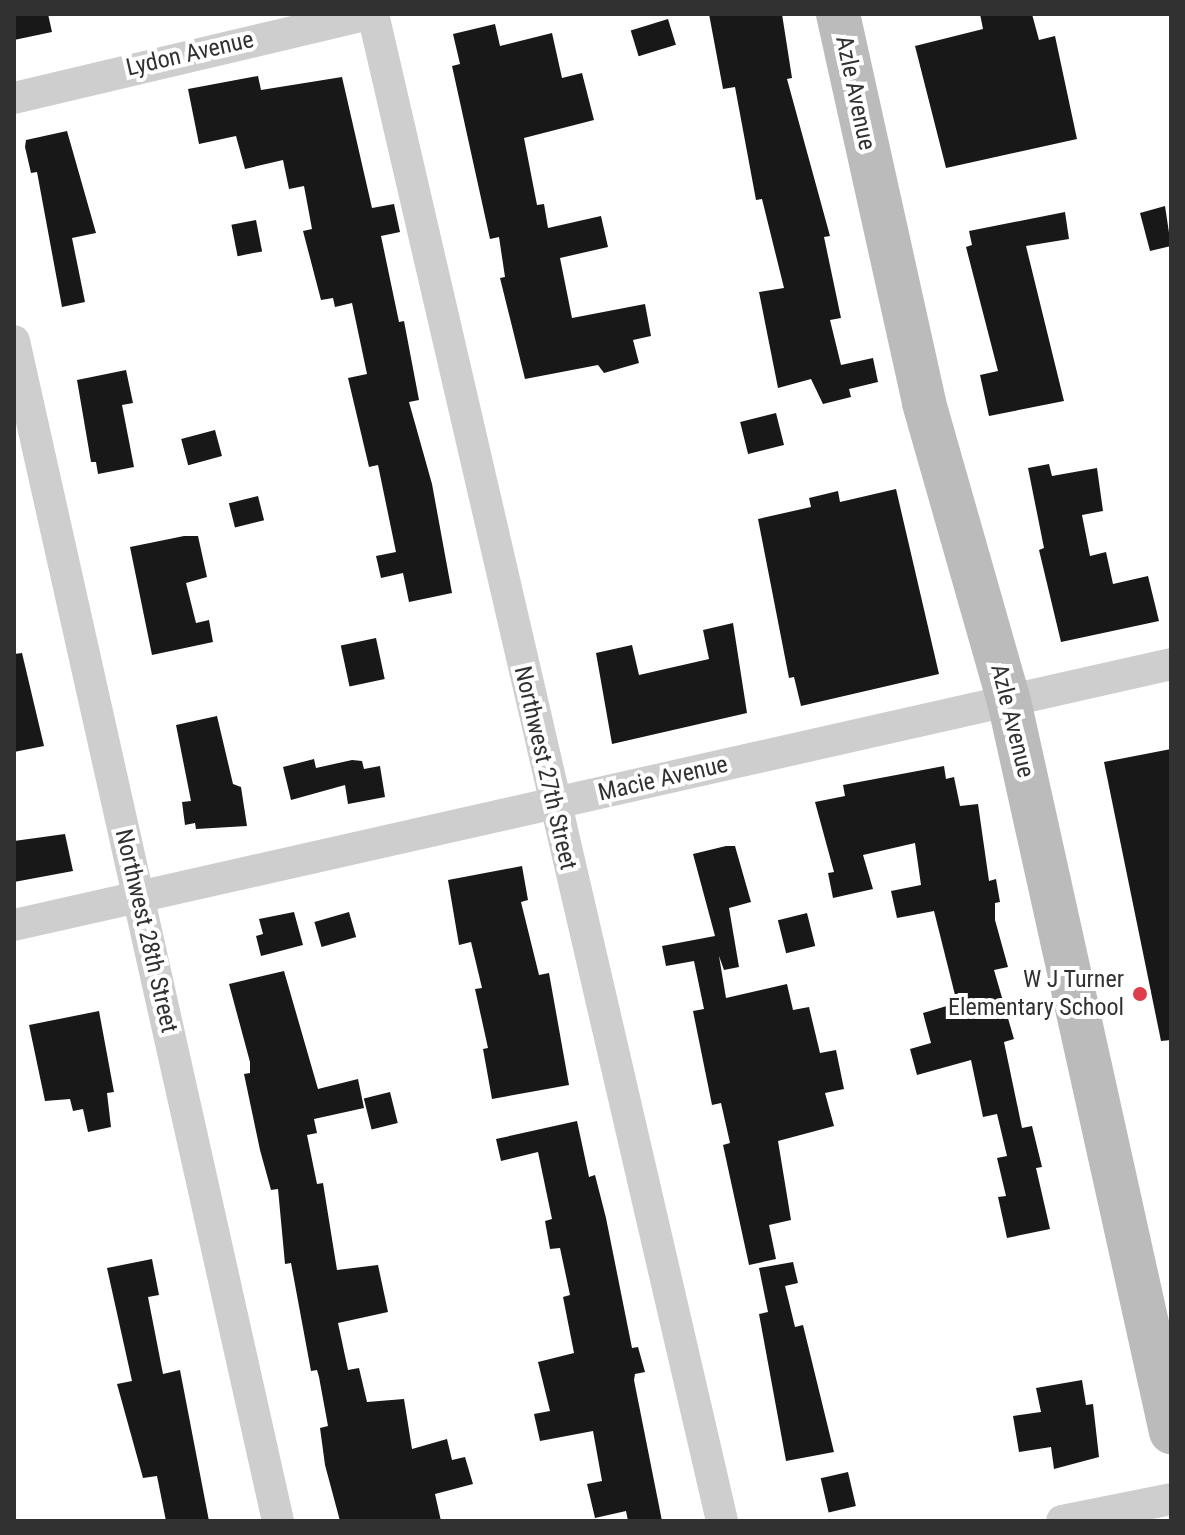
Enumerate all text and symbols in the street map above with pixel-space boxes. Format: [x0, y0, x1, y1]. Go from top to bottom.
street label: Lydon Avenue [123, 25, 257, 83]
street label: Azle Avenue [829, 33, 881, 153]
street label: Azle Avenue [984, 661, 1040, 781]
street label: Northwest 27th Street [508, 663, 582, 873]
street label: Macie Avenue [595, 750, 731, 808]
street label: Northwest 28th Street [109, 826, 183, 1036]
place label: W J Turner Elementary School [948, 966, 1124, 1022]
marker: W J Turner Elementary School [1131, 985, 1149, 1003]

